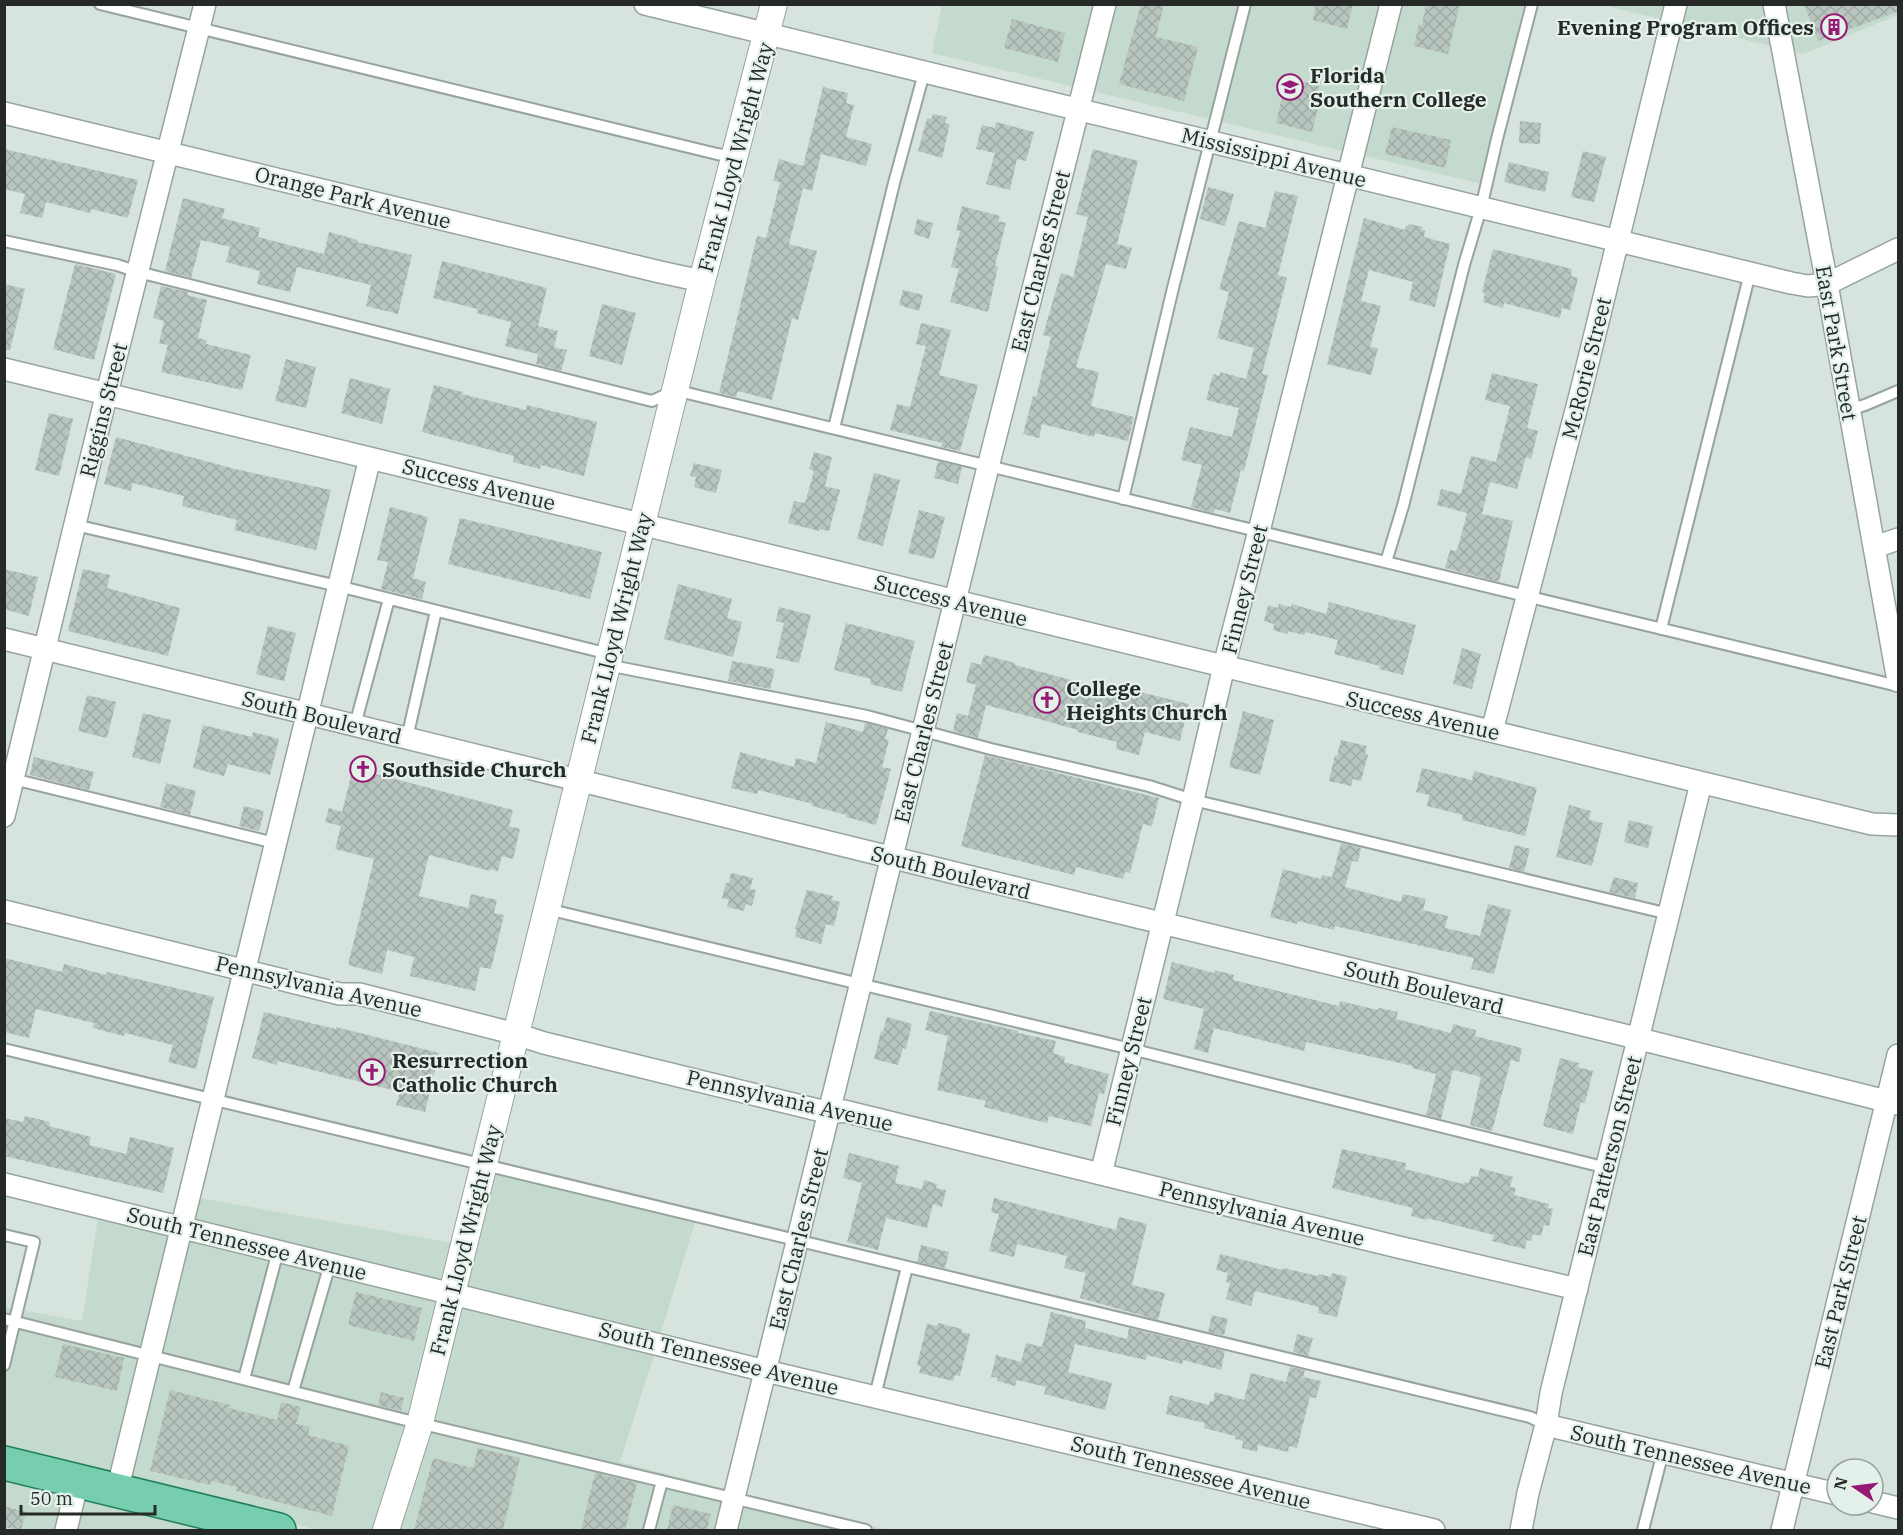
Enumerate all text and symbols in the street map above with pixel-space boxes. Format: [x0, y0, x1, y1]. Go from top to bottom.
building icon: Evening Program Offices [1819, 12, 1849, 42]
place label: Evening Program Offices [1557, 13, 1814, 41]
street label: Frank Lloyd Wright Way [691, 38, 779, 275]
place label: Florida Southern College [1310, 61, 1487, 113]
school or university icon: Florida Southern College [1275, 72, 1305, 102]
street label: Mississippi Avenue [1178, 120, 1370, 194]
street label: Orange Park Avenue [252, 159, 454, 235]
street label: East Charles Street [1004, 167, 1076, 355]
street label: East Park Street [1810, 263, 1864, 423]
street label: McRorie Street [1555, 294, 1617, 442]
street label: Riggins Street [73, 340, 133, 480]
street label: Success Avenue [399, 451, 559, 517]
street label: Frank Lloyd Wright Way [574, 509, 658, 746]
street label: Finney Street [1214, 521, 1274, 657]
street label: Success Avenue [871, 567, 1031, 633]
street label: East Charles Street [887, 638, 959, 826]
place label: College Heights Church [1066, 674, 1228, 726]
street label: South Boulevard [239, 684, 405, 750]
street label: Success Avenue [1343, 684, 1503, 746]
church icon: College Heights Church [1032, 685, 1062, 715]
church icon: Southside Church [348, 754, 378, 784]
place label: Southside Church [382, 755, 567, 783]
street label: South Boulevard [868, 839, 1034, 905]
street label: Pennsylvania Avenue [213, 949, 425, 1023]
street label: South Boulevard [1341, 954, 1507, 1020]
street label: Finney Street [1098, 993, 1158, 1129]
place label: Resurrection Catholic Church [392, 1046, 558, 1098]
street label: East Patterson Street [1571, 1053, 1647, 1259]
church icon: Resurrection Catholic Church [357, 1057, 387, 1087]
street label: Pennsylvania Avenue [684, 1063, 896, 1137]
street label: Frank Lloyd Wright Way [423, 1121, 507, 1358]
street label: East Charles Street [762, 1145, 834, 1333]
street label: Pennsylvania Avenue [1156, 1174, 1368, 1252]
street label: South Tennessee Avenue [124, 1200, 370, 1286]
street label: East Park Street [1807, 1212, 1873, 1372]
street label: South Tennessee Avenue [596, 1315, 842, 1401]
street label: South Tennessee Avenue [1568, 1418, 1814, 1500]
street label: South Tennessee Avenue [1068, 1429, 1314, 1515]
north arrow [1825, 1457, 1885, 1517]
text: N [1829, 1475, 1852, 1492]
scale bar [21, 1478, 154, 1516]
text: 50 m [30, 1487, 73, 1510]

